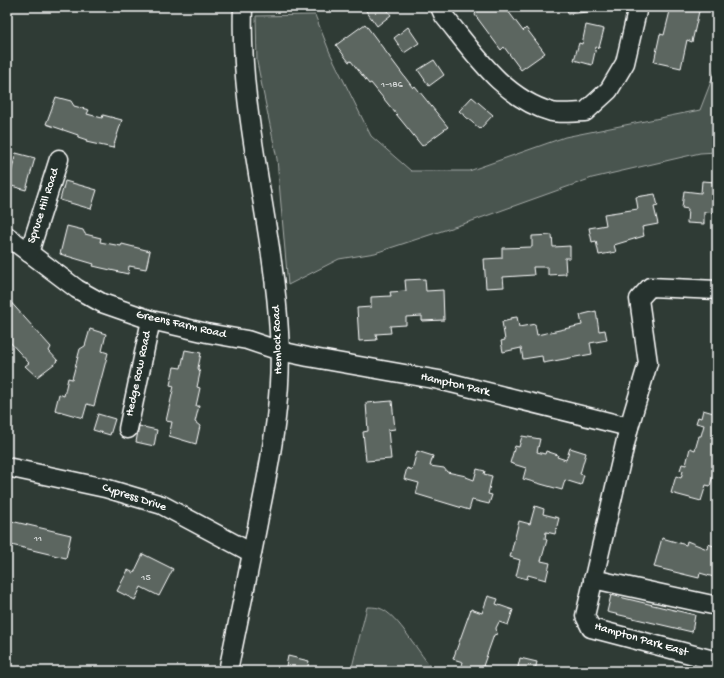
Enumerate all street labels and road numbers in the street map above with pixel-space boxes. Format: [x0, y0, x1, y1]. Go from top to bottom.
street label: Spruce Hill Road [25, 166, 63, 245]
street label: Hemlock Road [270, 304, 286, 375]
street label: Greens Farm Road [135, 308, 228, 342]
street label: Hedge Row Road [123, 329, 155, 418]
street label: Hampton Park [419, 370, 493, 400]
street label: Cypress Drive [100, 481, 169, 515]
street label: Hampton Park East [593, 620, 691, 660]

